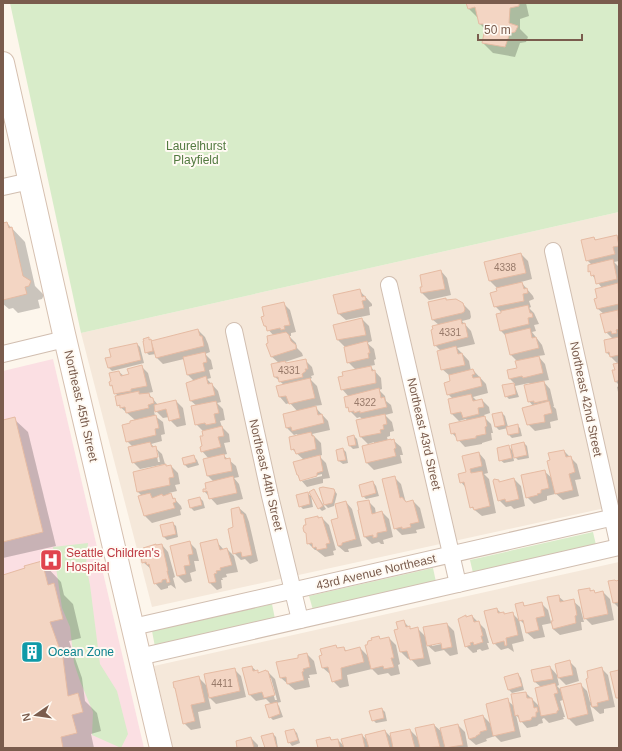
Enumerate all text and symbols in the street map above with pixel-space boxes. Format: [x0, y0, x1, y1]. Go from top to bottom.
scale bar [478, 16, 582, 42]
text: 50 m [484, 23, 511, 37]
park label: Laurelhurst Playfield [166, 139, 227, 167]
house number: 4338 [494, 262, 517, 273]
house number: 4331 [439, 327, 462, 338]
street label: Northeast 42nd Street [567, 340, 605, 459]
street label: Northeast 45th Street [61, 349, 101, 464]
house number: 4331 [278, 365, 301, 376]
street label: Northeast 43rd Street [404, 377, 444, 492]
house number: 4322 [354, 397, 377, 408]
street label: Northeast 44th Street [246, 418, 286, 533]
place label: Seattle Children's Hospital [66, 546, 160, 574]
hospital icon: Seattle Children's Hospital [38, 547, 64, 573]
street label: 43rd Avenue Northeast [315, 551, 438, 593]
building icon: Ocean Zone [19, 639, 45, 665]
place label: Ocean Zone [48, 645, 114, 659]
house number: 4411 [211, 678, 233, 689]
north arrow [16, 695, 56, 735]
text: N [20, 712, 33, 722]

